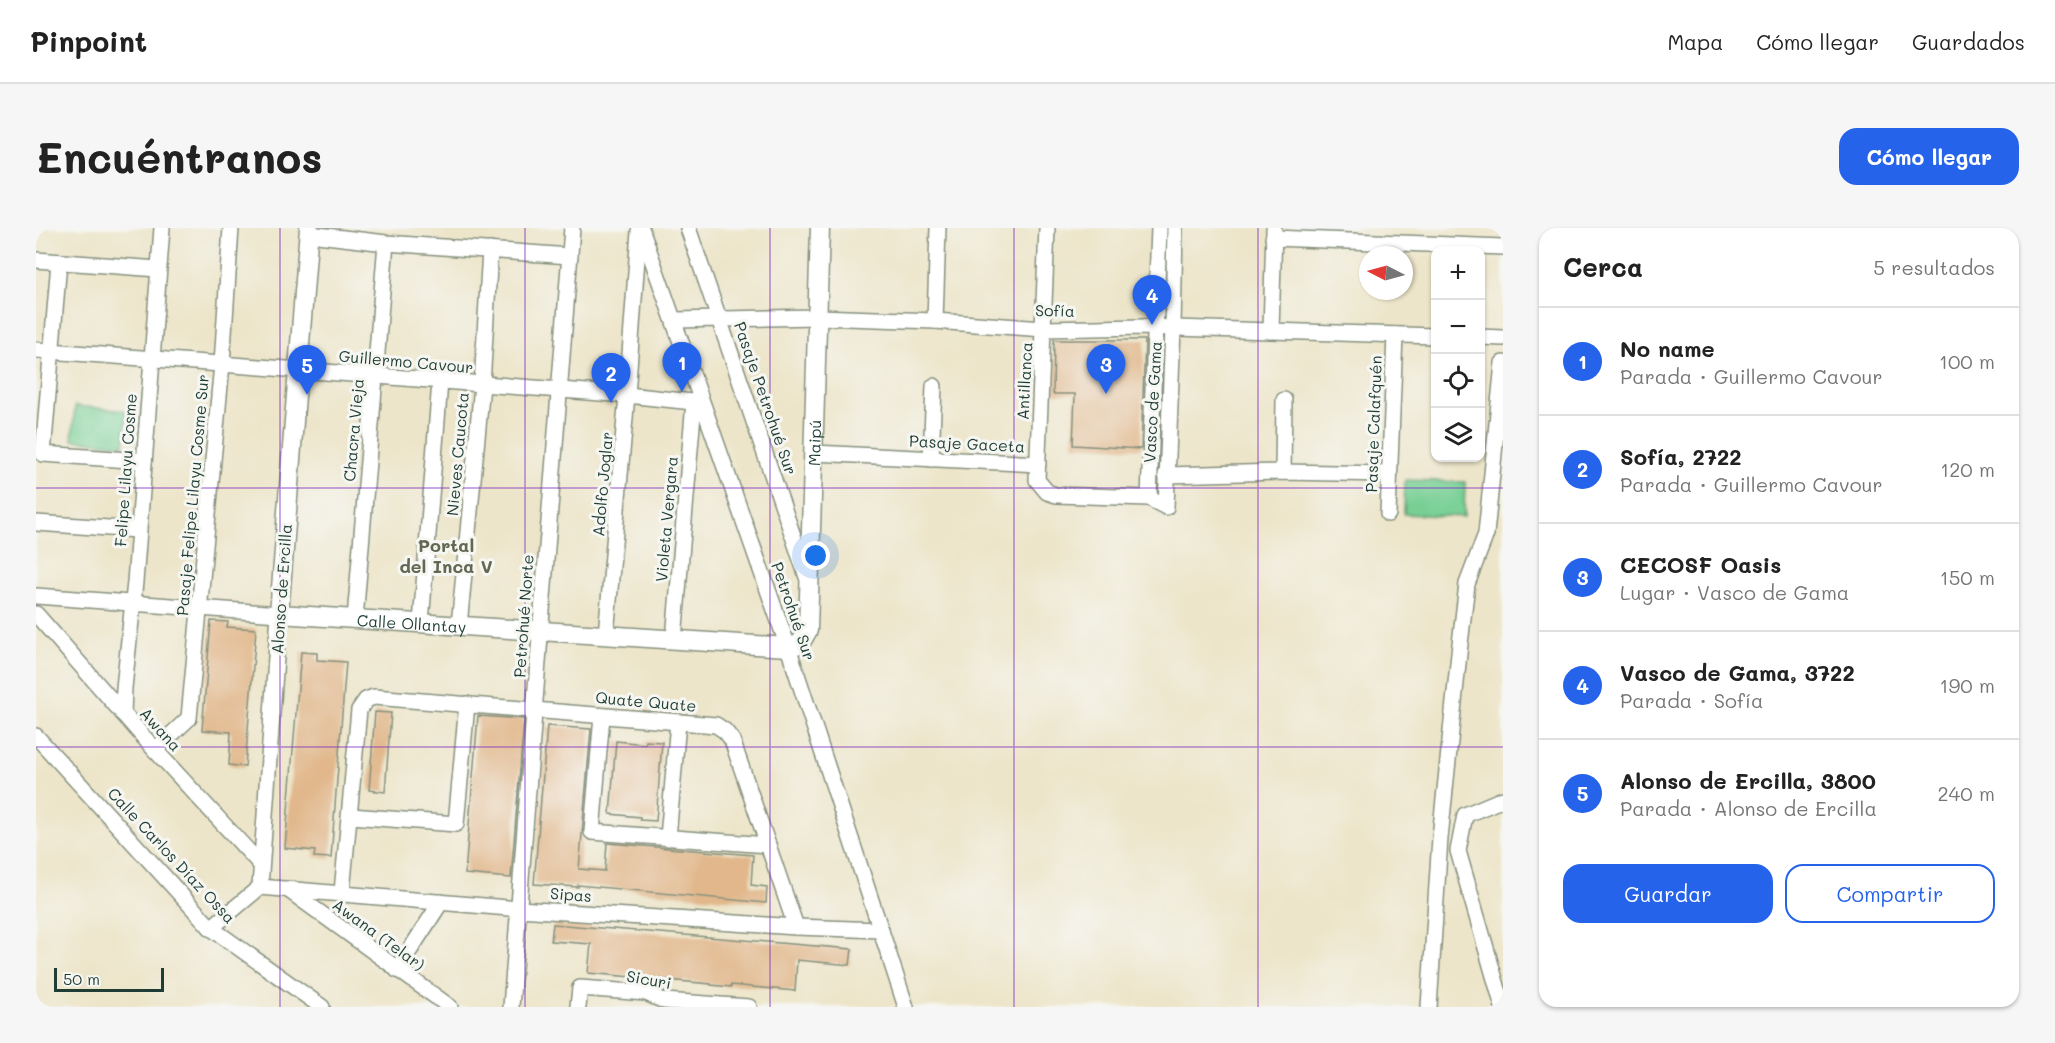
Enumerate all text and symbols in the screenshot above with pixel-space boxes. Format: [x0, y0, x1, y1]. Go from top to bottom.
text: Pinpoint [30, 23, 147, 59]
text: Mapa [1667, 28, 1723, 55]
text: Cómo llegar [1756, 28, 1879, 55]
text: Guardados [1912, 28, 2025, 55]
button: Cómo llegar [1839, 128, 2019, 185]
text: Encuéntranos [36, 129, 322, 184]
north arrow [1359, 246, 1413, 300]
map controls [1431, 246, 1485, 462]
button: + [1431, 246, 1485, 300]
text: Cerca [1563, 250, 1643, 284]
text: 5 resultados [1873, 254, 1995, 280]
pin: 4 [1132, 276, 1172, 325]
street label: Sofía [1035, 299, 1075, 321]
button: − [1431, 300, 1485, 354]
street label: Pasaje Petrohué Sur [730, 319, 802, 477]
text: No name [1620, 334, 1715, 363]
street label: Antillanca [1011, 341, 1037, 421]
street label: Vasco de Gama [1138, 341, 1166, 463]
pin: 1 [662, 342, 702, 392]
pin: 3 [1086, 344, 1126, 394]
street label: Guillermo Cavour [338, 345, 474, 377]
pin: 5 [288, 346, 326, 395]
text: 1 [1578, 348, 1587, 374]
text: 100 m [1939, 348, 1995, 374]
pin: 2 [592, 354, 630, 403]
button: locate [1431, 354, 1485, 408]
street label: Pasaje Calafquén [1360, 355, 1386, 493]
text: Parada · Guillermo Cavour [1620, 363, 1883, 389]
street label: Pasaje Felipe Lilayu Cosme Sur [171, 373, 213, 617]
street label: Chacra Vieja [338, 378, 368, 482]
street label: Nieves Caucota [441, 391, 473, 517]
street label: Felipe Lilayu Cosme [109, 393, 141, 547]
button: layers [1431, 408, 1485, 462]
street label: Maipú [802, 419, 825, 466]
street label: Pasaje Gaceta [909, 429, 1026, 457]
street label: Adolfo Joglar [587, 431, 617, 537]
text: Sofía, 2722 [1620, 442, 1742, 471]
street label: Violeta Vergara [650, 455, 682, 583]
text: 2 [1577, 456, 1588, 482]
text: 120 m [1940, 456, 1995, 482]
text: Parada · Guillermo Cavour [1620, 471, 1883, 497]
street label: Alonso de Ercilla [266, 523, 296, 655]
district label: Portal del Inca V [399, 533, 493, 578]
your location [801, 541, 830, 570]
text: CECOSF Oasis [1620, 550, 1781, 579]
street label: Petrohué Norte [508, 554, 538, 678]
street label: Petrohué Sur [767, 559, 821, 663]
text: 3 [1577, 564, 1589, 590]
text: 150 m [1940, 564, 1995, 590]
text: Lugar · Vasco de Gama [1620, 579, 1849, 605]
street label: Calle Ollantay [356, 609, 467, 637]
text: Vasco de Gama, 3722 [1620, 658, 1855, 687]
text: 4 [1576, 672, 1589, 698]
text: 190 m [1940, 672, 1995, 698]
street label: Quate Quate [595, 686, 697, 716]
text: Parada · Sofía [1620, 687, 1763, 713]
street label: Awana [136, 703, 186, 755]
text: Alonso de Ercilla, 3800 [1620, 766, 1876, 795]
text: 5 [1577, 780, 1588, 806]
text: 240 m [1937, 780, 1995, 806]
street label: Calle Carlos Díaz Ossa [103, 783, 241, 927]
text: Parada · Alonso de Ercilla [1620, 795, 1877, 821]
button: Guardar [1563, 864, 1773, 923]
button: Compartir [1785, 864, 1995, 923]
street label: Sipas [550, 882, 592, 906]
street label: Awana (Telar) [329, 893, 429, 975]
scale bar [54, 965, 164, 992]
street label: Sicuri [625, 965, 673, 993]
text: 50 m [63, 968, 100, 989]

